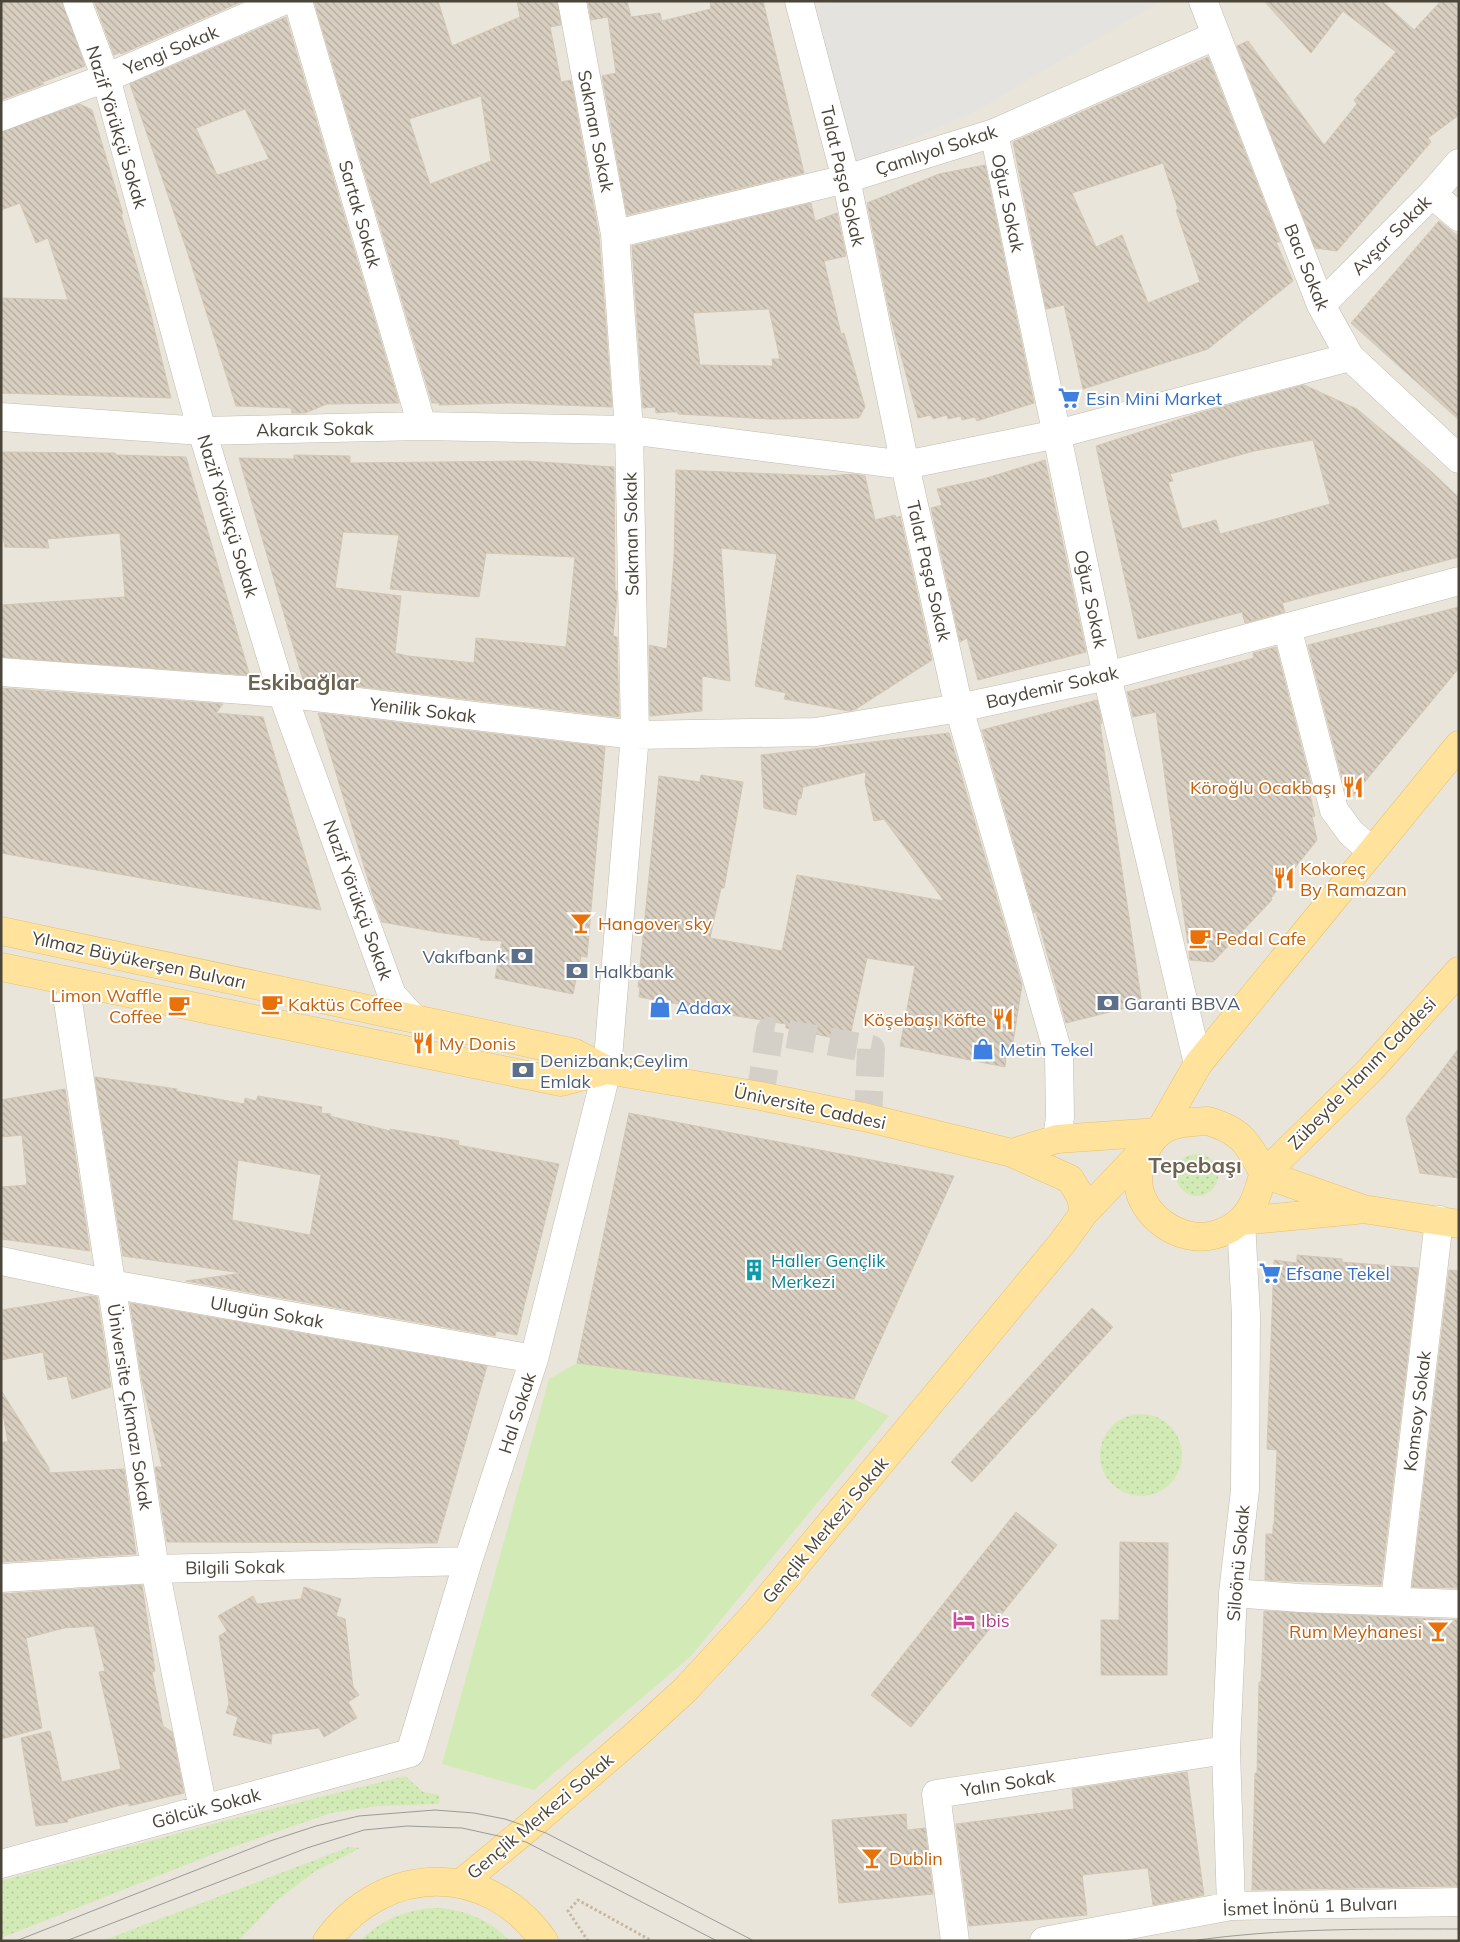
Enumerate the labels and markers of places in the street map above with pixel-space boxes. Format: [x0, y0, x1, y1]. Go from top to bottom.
supermarket icon: Esin Mini Market [1056, 385, 1082, 411]
place label: Esin Mini Market [1086, 387, 1222, 410]
restaurant icon: Köroğlu Ocakbaşı [1340, 774, 1366, 800]
place label: Köroğlu Ocakbaşı [1190, 776, 1336, 799]
place label: Kokoreç By Ramazan [1300, 857, 1407, 901]
restaurant icon: Kokoreç By Ramazan [1271, 865, 1297, 891]
bar icon: Hangover sky [568, 910, 594, 936]
place label: Hangover sky [598, 912, 712, 935]
cafe icon: Pedal Cafe [1187, 925, 1213, 951]
place label: Pedal Cafe [1216, 927, 1306, 950]
bank icon: Vakıfbank [509, 943, 535, 969]
place label: Vakıfbank [423, 945, 507, 968]
bank icon: Halkbank [564, 958, 590, 984]
place label: Halkbank [594, 960, 674, 983]
place label: Limon Waffle Coffee [51, 984, 162, 1028]
bank icon: Garanti BBVA [1095, 990, 1121, 1016]
cafe icon: Kaktüs Coffee [259, 991, 285, 1017]
cafe icon: Limon Waffle Coffee [166, 992, 192, 1018]
place label: Garanti BBVA [1124, 992, 1240, 1015]
place label: Kaktüs Coffee [288, 993, 403, 1016]
shop icon: Addax [647, 994, 673, 1020]
place label: Addax [676, 996, 732, 1019]
restaurant icon: Köşebaşı Köfte [990, 1006, 1016, 1032]
place label: Köşebaşı Köfte [863, 1008, 986, 1031]
restaurant icon: My Donis [410, 1030, 436, 1056]
place label: My Donis [439, 1032, 516, 1055]
shop icon: Metin Tekel [970, 1036, 996, 1062]
place label: Metin Tekel [1000, 1038, 1093, 1061]
place label: Denizbank;Ceylim Emlak [540, 1049, 688, 1093]
bank icon: Denizbank;Ceylim Emlak [510, 1057, 536, 1083]
place label: Haller Gençlik Merkezi [771, 1249, 886, 1293]
building icon: Haller Gençlik Merkezi [741, 1257, 767, 1283]
supermarket icon: Efsane Tekel [1257, 1260, 1283, 1286]
place label: Efsane Tekel [1286, 1262, 1390, 1285]
hotel icon: Ibis [951, 1607, 977, 1633]
place label: Ibis [981, 1609, 1010, 1632]
bar icon: Rum Meyhanesi [1425, 1618, 1451, 1644]
place label: Rum Meyhanesi [1289, 1620, 1422, 1643]
bar icon: Dublin [859, 1845, 885, 1871]
place label: Dublin [889, 1847, 943, 1870]

